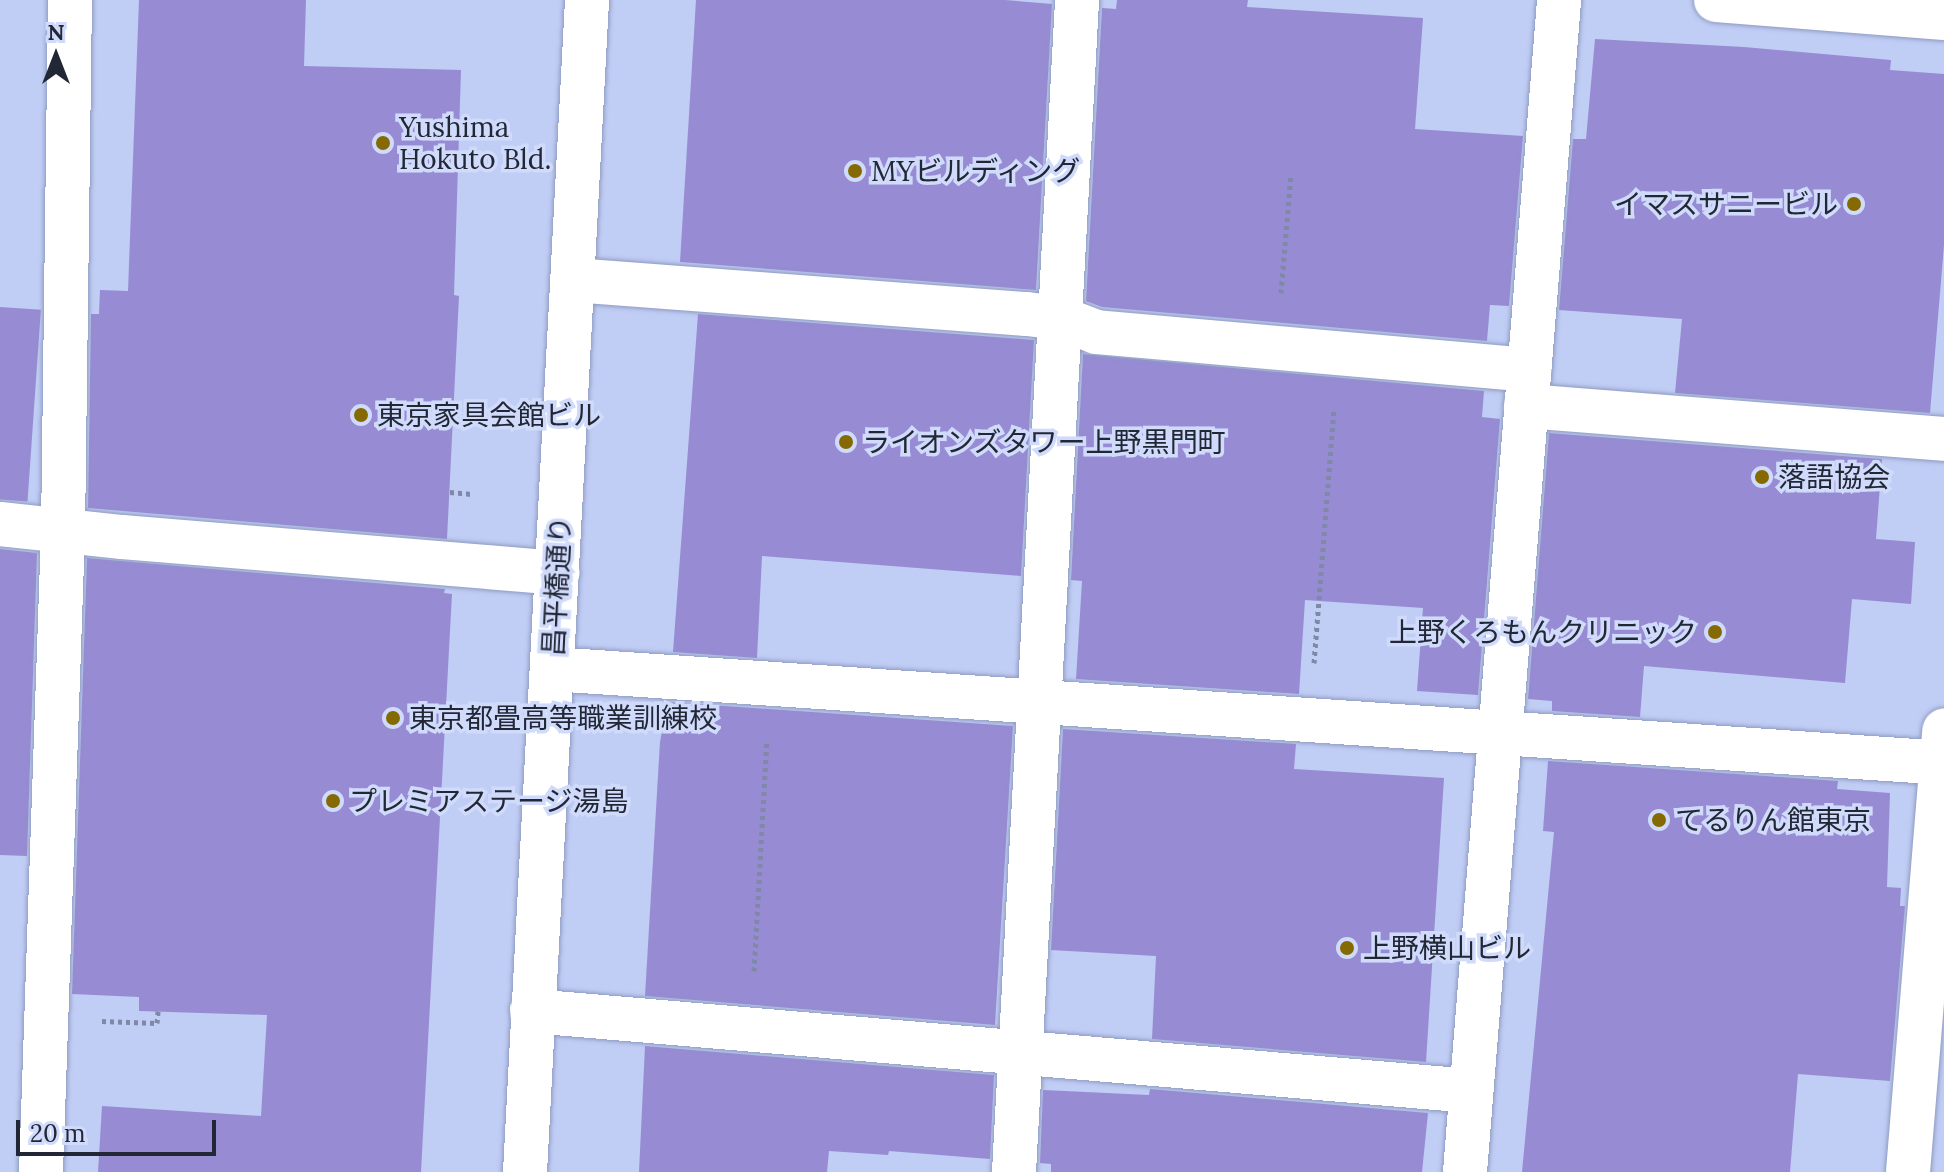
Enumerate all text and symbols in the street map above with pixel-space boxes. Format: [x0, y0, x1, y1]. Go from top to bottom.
north arrow [16, 16, 96, 96]
text: N [47, 18, 65, 46]
place label: Yushima Hokuto Bld. [399, 110, 551, 176]
marker: Yushima Hokuto Bld. [374, 134, 392, 152]
place label: MYビルディング [871, 154, 1082, 188]
marker: MYビルディング [846, 162, 864, 180]
place label: イマスサニービル [1614, 187, 1838, 221]
marker: イマスサニービル [1845, 195, 1863, 213]
place label: 東京家具会館ビル [377, 398, 601, 432]
marker: 東京家具会館ビル [352, 406, 370, 424]
place label: ライオンズタワー上野黒門町 [862, 425, 1226, 459]
marker: ライオンズタワー上野黒門町 [837, 433, 855, 451]
place label: 落語協会 [1778, 460, 1890, 494]
marker: 落語協会 [1753, 468, 1771, 486]
street label: 昌平橋通り [537, 515, 577, 657]
place label: 上野くろもんクリニック [1389, 615, 1697, 649]
marker: 上野くろもんクリニック [1704, 621, 1726, 643]
place label: 東京都畳高等職業訓練校 [409, 701, 717, 735]
marker: 東京都畳高等職業訓練校 [384, 709, 402, 727]
place label: プレミアステージ湯島 [349, 784, 629, 818]
marker: プレミアステージ湯島 [324, 792, 342, 810]
place label: てるりん館東京 [1675, 803, 1871, 837]
marker: てるりん館東京 [1650, 811, 1668, 829]
place label: 上野横山ビル [1363, 931, 1531, 965]
marker: 上野横山ビル [1338, 939, 1356, 957]
scale bar [20, 1104, 220, 1154]
text: 20 m [30, 1118, 86, 1149]

